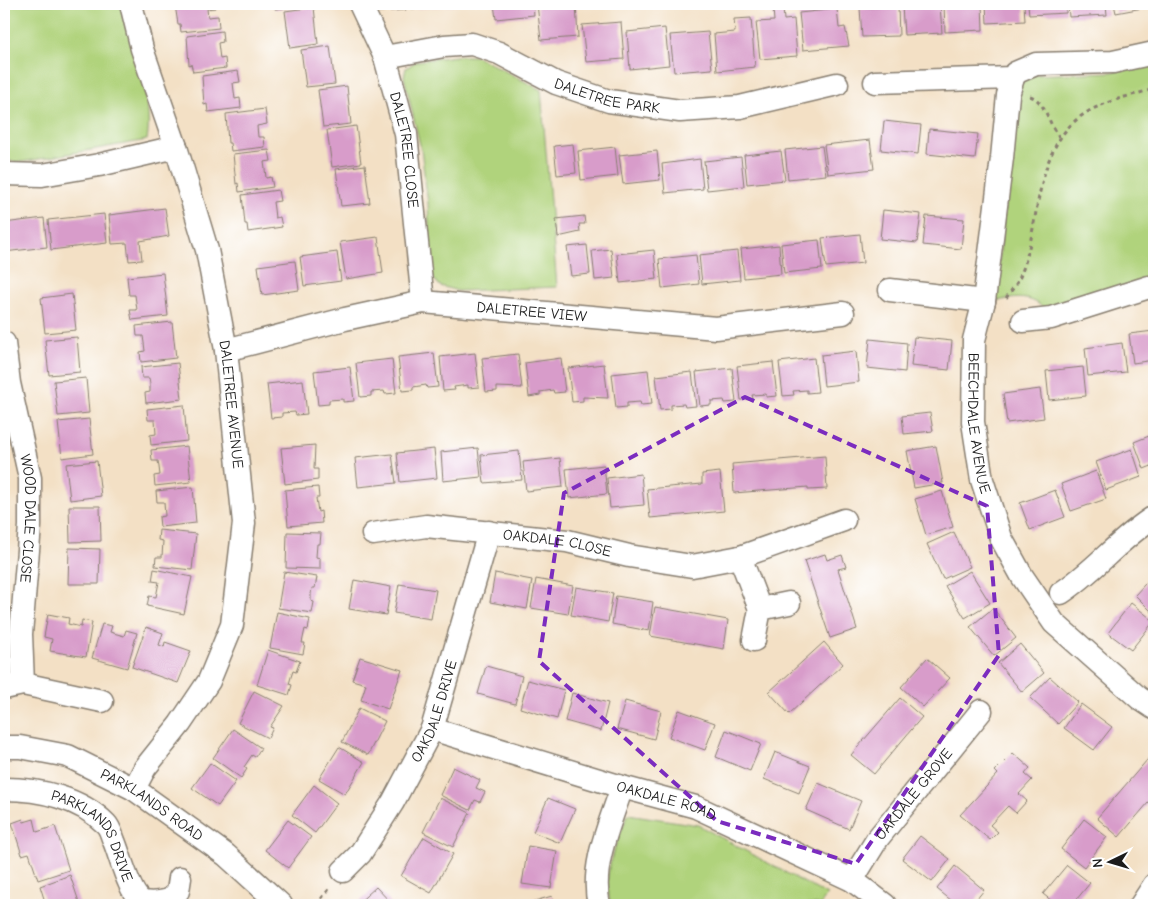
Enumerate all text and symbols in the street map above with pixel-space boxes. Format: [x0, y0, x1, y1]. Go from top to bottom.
street label: DALETREE PARK [552, 74, 662, 117]
street label: DALETREE CLOSE [386, 90, 422, 209]
street label: DALETREE VIEW [476, 298, 588, 326]
street label: DALETREE AVENUE [215, 339, 247, 469]
street label: BEECHDALE AVENUE [964, 353, 995, 496]
street label: WOOD DALE CLOSE [16, 452, 39, 584]
street label: OAKDALE CLOSE [502, 525, 613, 560]
street label: OAKDALE DRIVE [407, 658, 461, 765]
street label: OAKDALE GROVE [871, 745, 956, 843]
street label: PARKLANDS ROAD [97, 765, 207, 845]
street label: OAKDALE ROAD [614, 777, 719, 824]
street label: PARKLANDS DRIVE [49, 786, 137, 884]
north arrow [1086, 836, 1136, 886]
text: N [1089, 858, 1106, 868]

